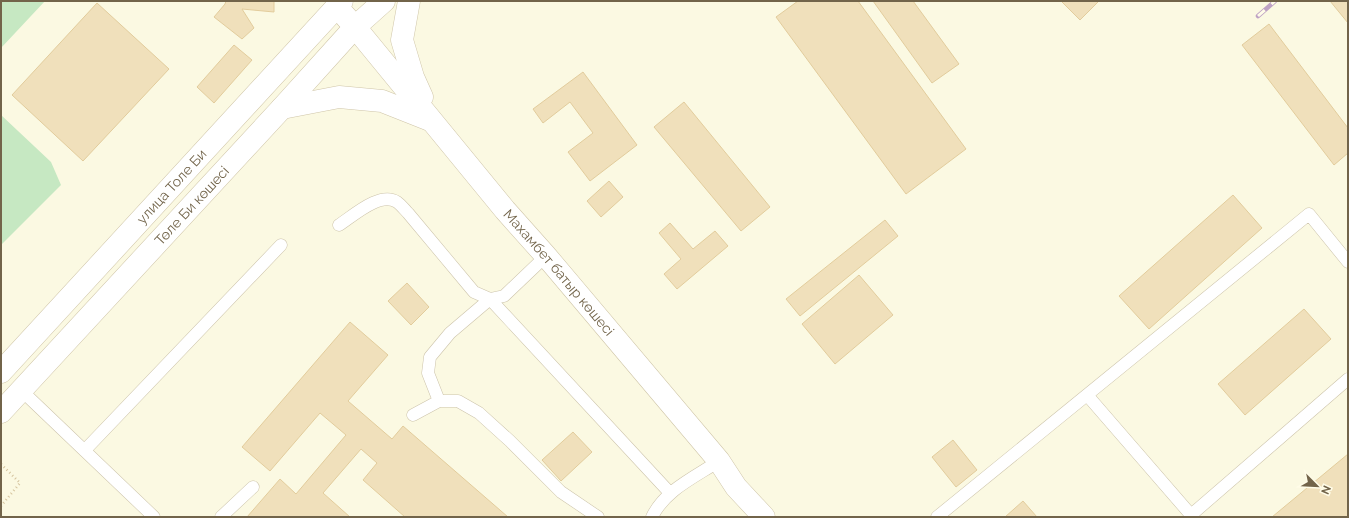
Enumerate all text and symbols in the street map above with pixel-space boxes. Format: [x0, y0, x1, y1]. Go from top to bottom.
street label: улица Толе Би [133, 146, 210, 227]
street label: Төле Би көшесі [151, 163, 232, 248]
street label: Махамбет батыр көшесі [500, 206, 618, 339]
north arrow [1297, 466, 1337, 506]
text: N [1318, 483, 1333, 496]

